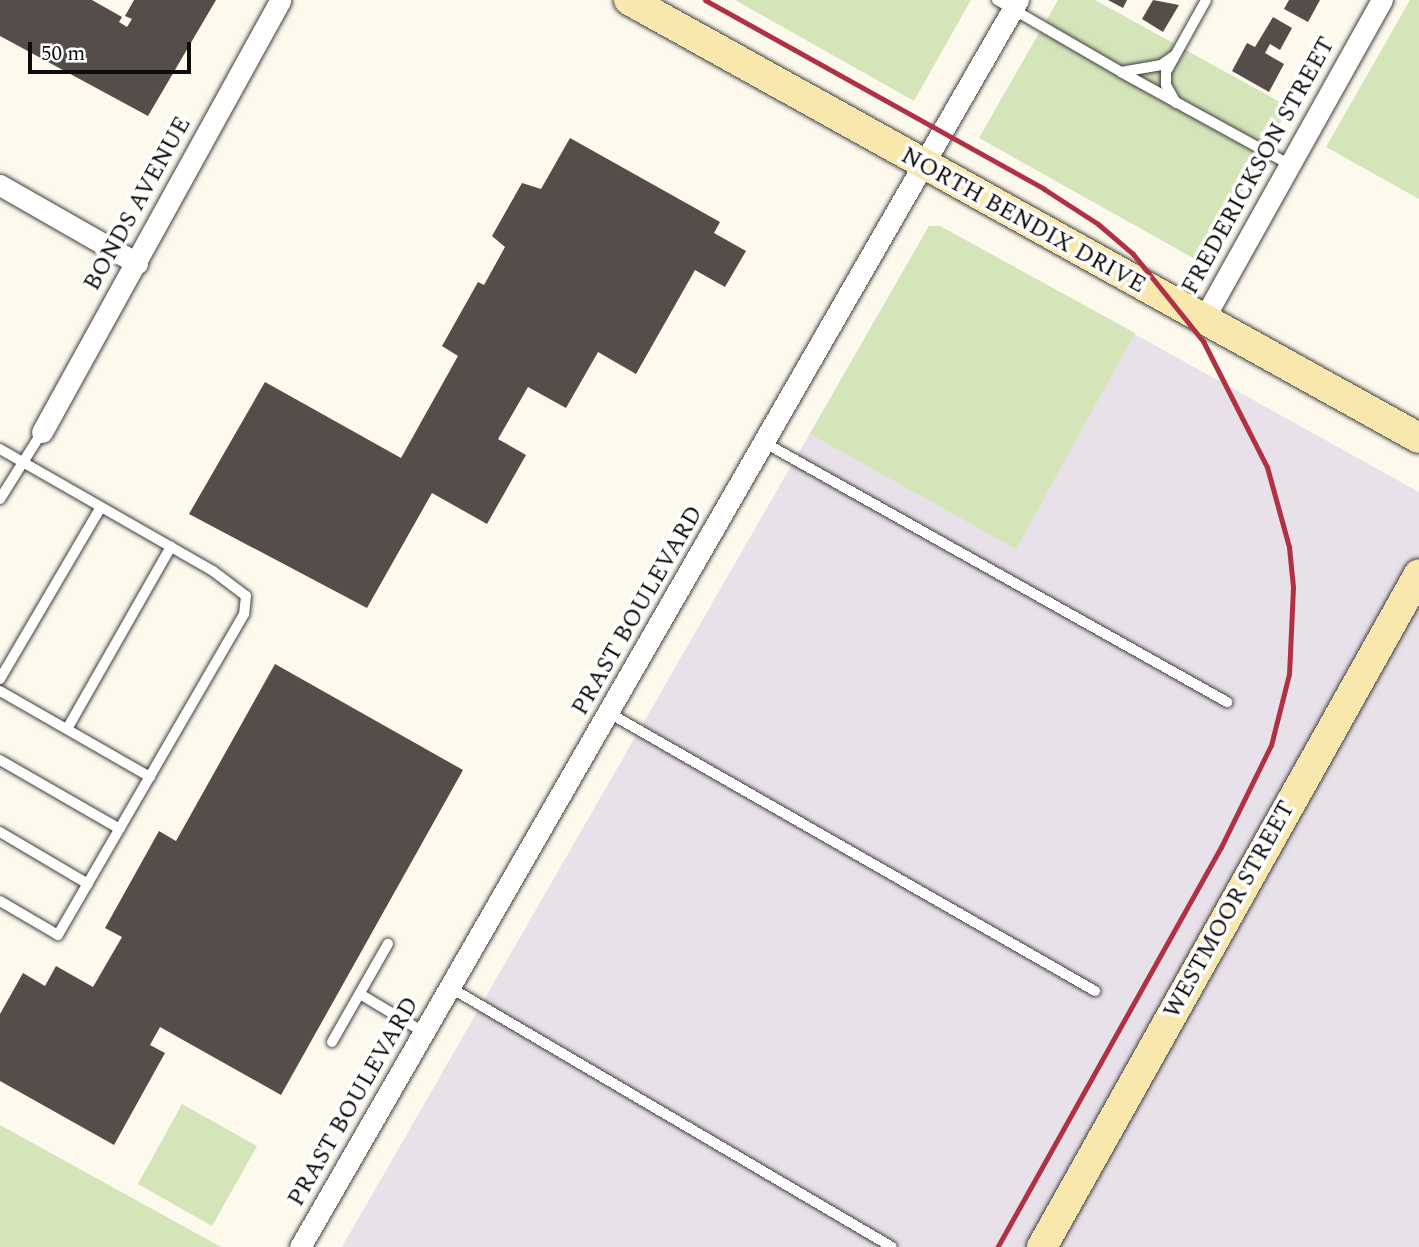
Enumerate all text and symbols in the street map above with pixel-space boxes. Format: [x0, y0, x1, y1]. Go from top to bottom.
scale bar [32, 28, 194, 72]
street label: FREDERICKSON STREET [1176, 32, 1342, 300]
text: 50 m [41, 38, 85, 70]
street label: BONDS AVENUE [78, 112, 198, 296]
street label: NORTH BENDIX DRIVE [896, 142, 1150, 300]
street label: PRAST BOULEVARD [566, 501, 710, 721]
street label: WESTMOOR STREET [1158, 796, 1302, 1024]
street label: PRAST BOULEVARD [282, 992, 426, 1212]

